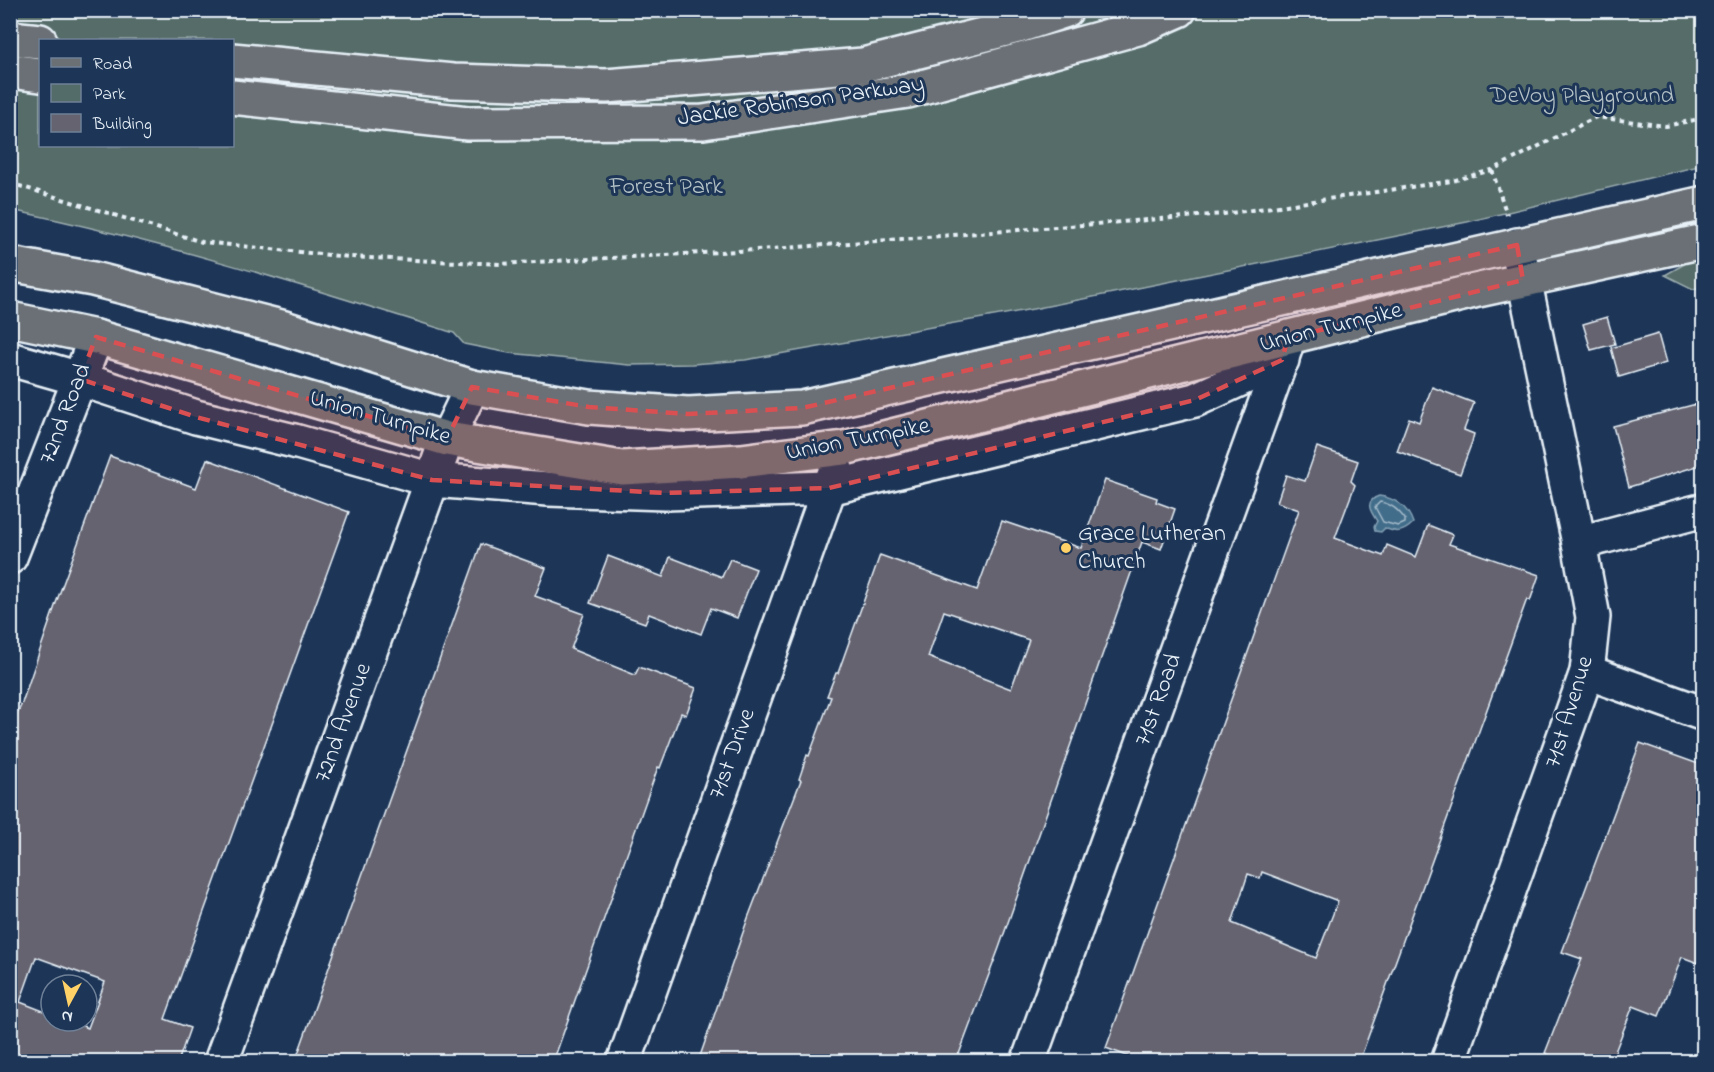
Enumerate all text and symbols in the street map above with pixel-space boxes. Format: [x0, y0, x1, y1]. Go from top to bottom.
legend [39, 39, 234, 147]
text: Road [93, 52, 132, 78]
street label: Jackie Robinson Parkway [675, 67, 927, 138]
park label: DeVoy Playground [1489, 79, 1674, 115]
text: Park [93, 82, 126, 108]
text: Building [92, 112, 152, 139]
park label: Forest Park [608, 170, 723, 205]
street label: Union Turnpike [1256, 293, 1406, 363]
street label: 72nd Road [31, 358, 101, 469]
street label: Union Turnpike [305, 381, 455, 455]
street label: Union Turnpike [783, 409, 933, 471]
place label: Grace Lutheran Church [1078, 517, 1226, 580]
marker: Grace Lutheran Church [1059, 541, 1073, 555]
street label: 71st Road [1126, 648, 1192, 751]
street label: 71st Avenue [1536, 651, 1604, 772]
street label: 72nd Avenue [306, 658, 382, 788]
street label: 71st Drive [700, 704, 766, 804]
north arrow [39, 973, 99, 1033]
text: N [60, 1003, 74, 1029]

